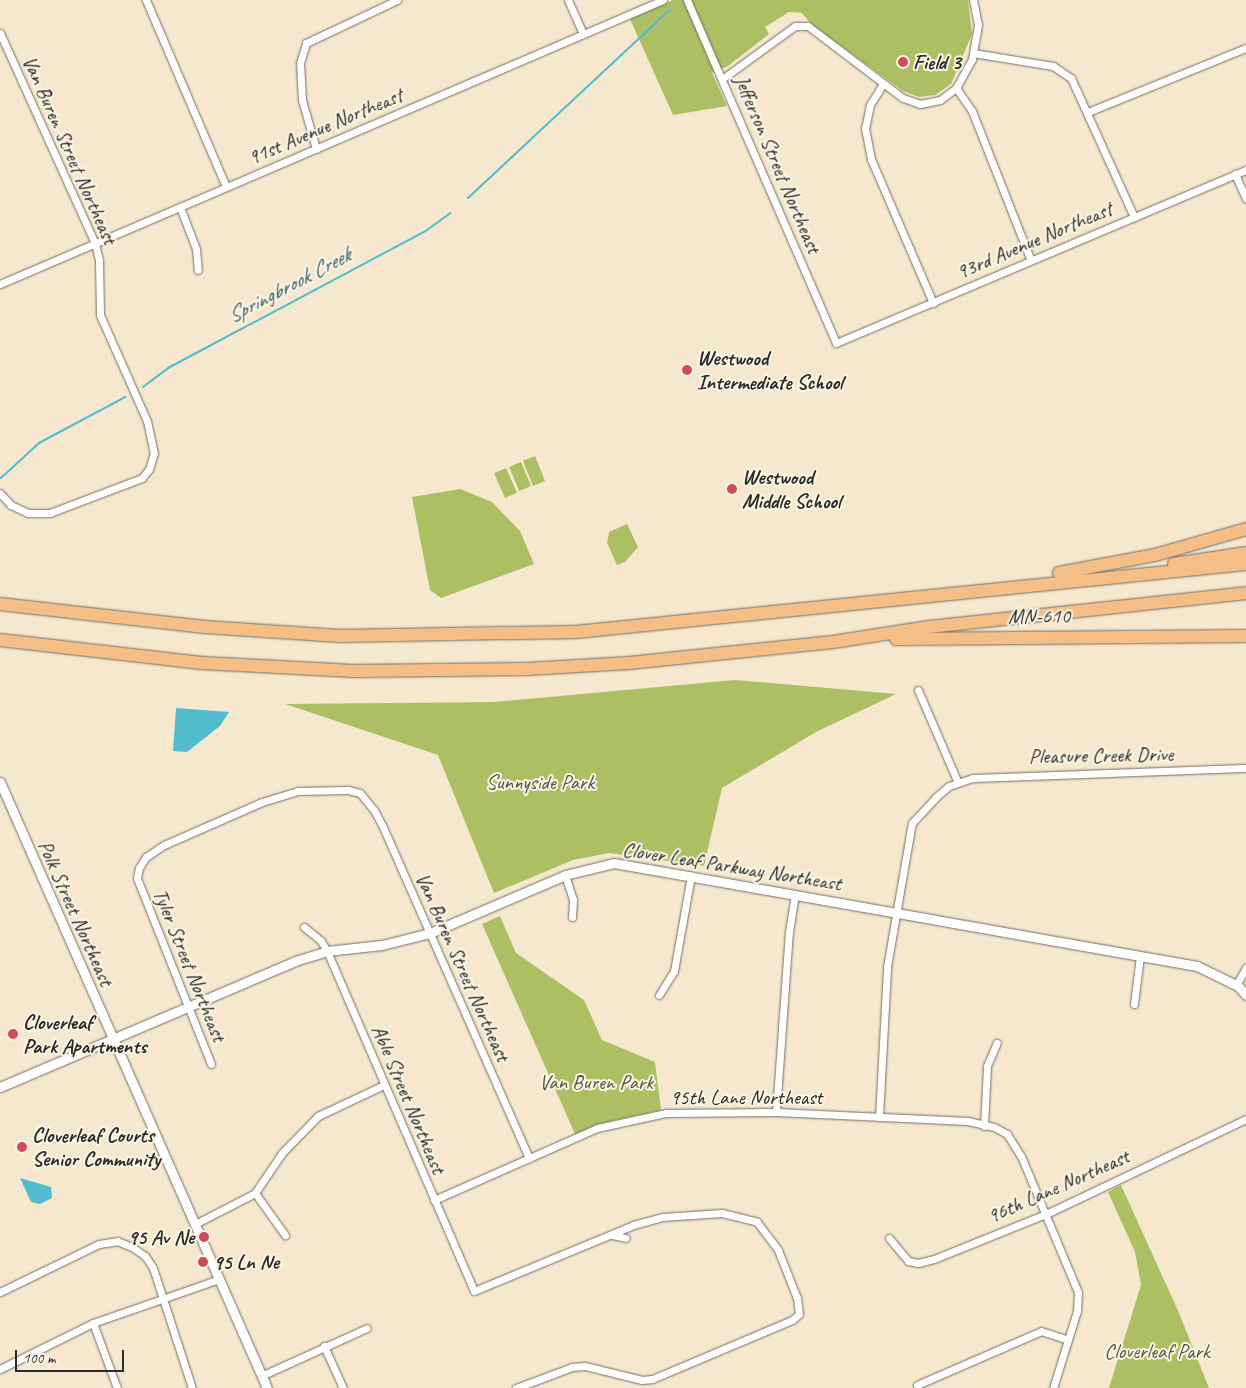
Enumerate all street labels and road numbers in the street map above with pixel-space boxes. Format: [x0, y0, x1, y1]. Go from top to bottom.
street label: Van Buren Street Northeast [17, 51, 123, 249]
street label: Jefferson Street Northeast [729, 71, 827, 257]
street label: 91st Avenue Northeast [244, 82, 406, 170]
street label: 93rd Avenue Northeast [952, 196, 1116, 284]
street label: MN-610 [1008, 603, 1070, 629]
street label: Pleasure Creek Drive [1028, 741, 1174, 769]
street label: Polk Street Northeast [33, 836, 119, 990]
street label: Clover Leaf Parkway Northeast [621, 836, 843, 896]
street label: Van Buren Street Northeast [410, 868, 516, 1066]
street label: Tyler Street Northeast [148, 885, 232, 1045]
street label: Able Street Northeast [366, 1021, 452, 1177]
street label: 95th Lane Northeast [669, 1084, 823, 1110]
street label: 96th Lane Northeast [983, 1143, 1133, 1229]

